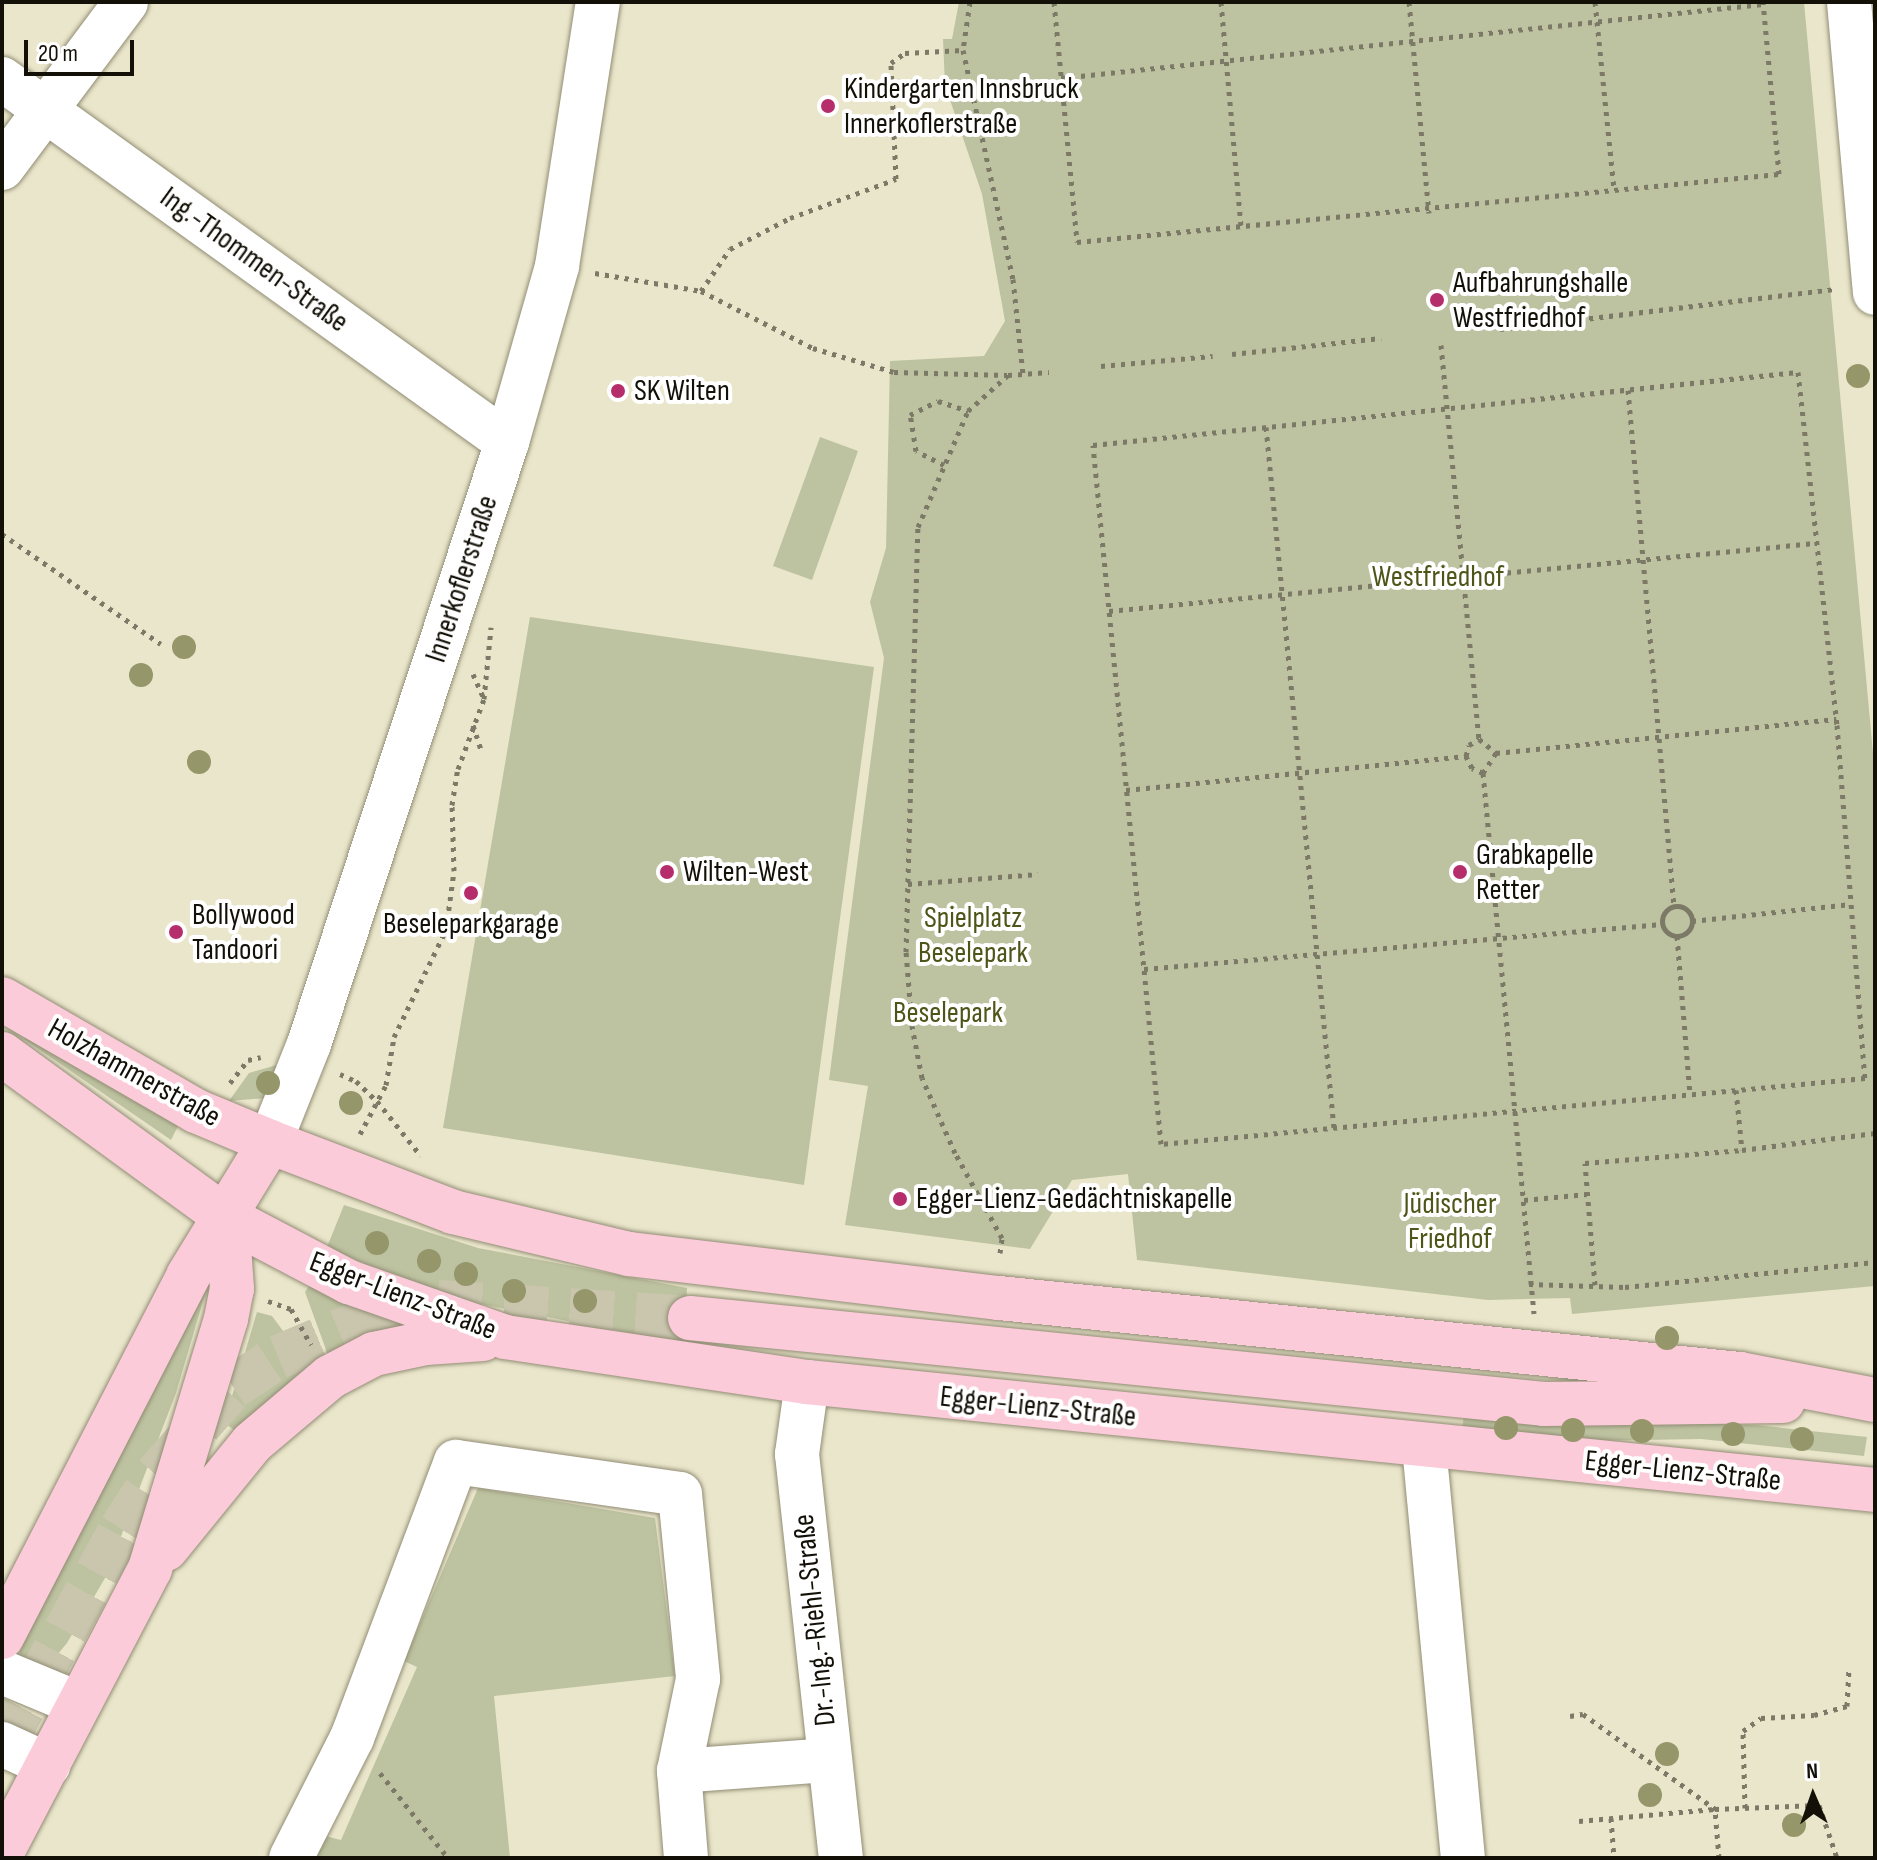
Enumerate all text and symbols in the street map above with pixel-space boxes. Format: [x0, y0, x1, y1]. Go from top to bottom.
scale bar [28, 24, 138, 74]
text: 20 m [38, 39, 78, 68]
place label: Kindergarten Innsbruck Innerkoflerstraße [844, 71, 1079, 142]
marker: Kindergarten Innsbruck Innerkoflerstraße [819, 97, 837, 115]
street label: Ing.-Thommen-Straße [153, 180, 355, 340]
place label: Aufbahrungshalle Westfriedhof [1453, 265, 1628, 336]
marker: Aufbahrungshalle Westfriedhof [1428, 291, 1446, 309]
place label: SK Wilten [634, 373, 730, 409]
marker: SK Wilten [609, 382, 627, 400]
street label: Innerkoflerstraße [418, 491, 506, 667]
park label: Westfriedhof [1372, 559, 1504, 595]
place label: Grabkapelle Retter [1476, 837, 1594, 908]
place label: Wilten-West [683, 854, 809, 890]
marker: Wilten-West [658, 863, 676, 881]
marker: Grabkapelle Retter [1451, 863, 1469, 881]
marker: Beseleparkgarage [462, 884, 480, 902]
place label: Bollywood Tandoori [192, 897, 295, 968]
park label: Spielplatz Beselepark [918, 900, 1028, 970]
place label: Beseleparkgarage [383, 906, 559, 942]
marker: Bollywood Tandoori [167, 923, 185, 941]
park label: Beselepark [893, 995, 1003, 1031]
street label: Holzhammerstraße [42, 1011, 226, 1135]
place label: Egger-Lienz-Gedächtniskapelle [916, 1181, 1232, 1217]
park label: Jüdischer Friedhof [1403, 1186, 1497, 1256]
marker: Egger-Lienz-Gedächtniskapelle [891, 1190, 909, 1208]
street label: Egger-Lienz-Straße [305, 1244, 501, 1348]
street label: Egger-Lienz-Straße [938, 1379, 1138, 1435]
street label: Egger-Lienz-Straße [1583, 1443, 1783, 1499]
street label: Dr.-Ing.-Riehl-Straße [786, 1512, 844, 1728]
north arrow [1773, 1756, 1853, 1836]
text: N [1806, 1758, 1818, 1785]

